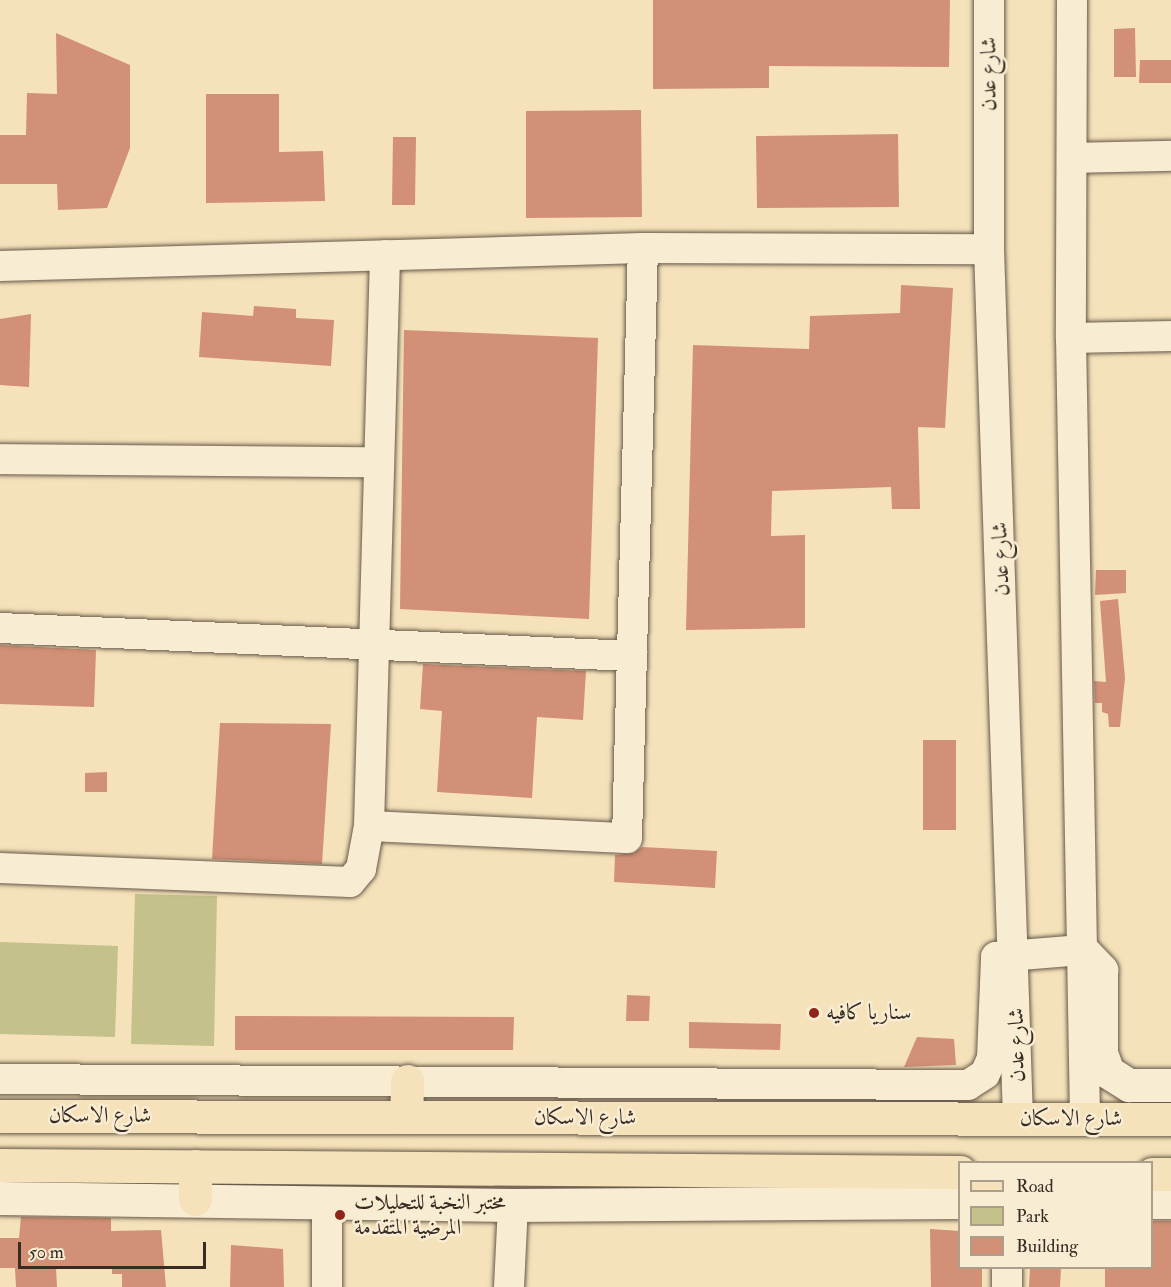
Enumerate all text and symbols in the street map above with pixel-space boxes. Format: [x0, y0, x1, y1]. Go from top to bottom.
street label: شارع عدن [976, 37, 1002, 111]
street label: شارع عدن [987, 521, 1015, 597]
place label: سناريا كافيه [826, 1000, 911, 1026]
marker: سناريا كافيه [807, 1006, 821, 1020]
street label: شارع عدن [1003, 1008, 1031, 1082]
street label: شارع الاسكان [49, 1103, 151, 1129]
street label: شارع الاسكان [534, 1105, 636, 1131]
street label: شارع الاسكان [1020, 1106, 1122, 1132]
legend [958, 1161, 1153, 1269]
text: Road [1016, 1175, 1054, 1198]
place label: مختبر النخبة للتحليلات المرضية المتقدمة [354, 1189, 506, 1240]
text: Park [1016, 1205, 1049, 1228]
marker: مختبر النخبة للتحليلات المرضية المتقدمة [331, 1206, 349, 1224]
scale bar [21, 1230, 208, 1268]
text: Building [1016, 1235, 1078, 1258]
text: 50 m [29, 1241, 64, 1264]

